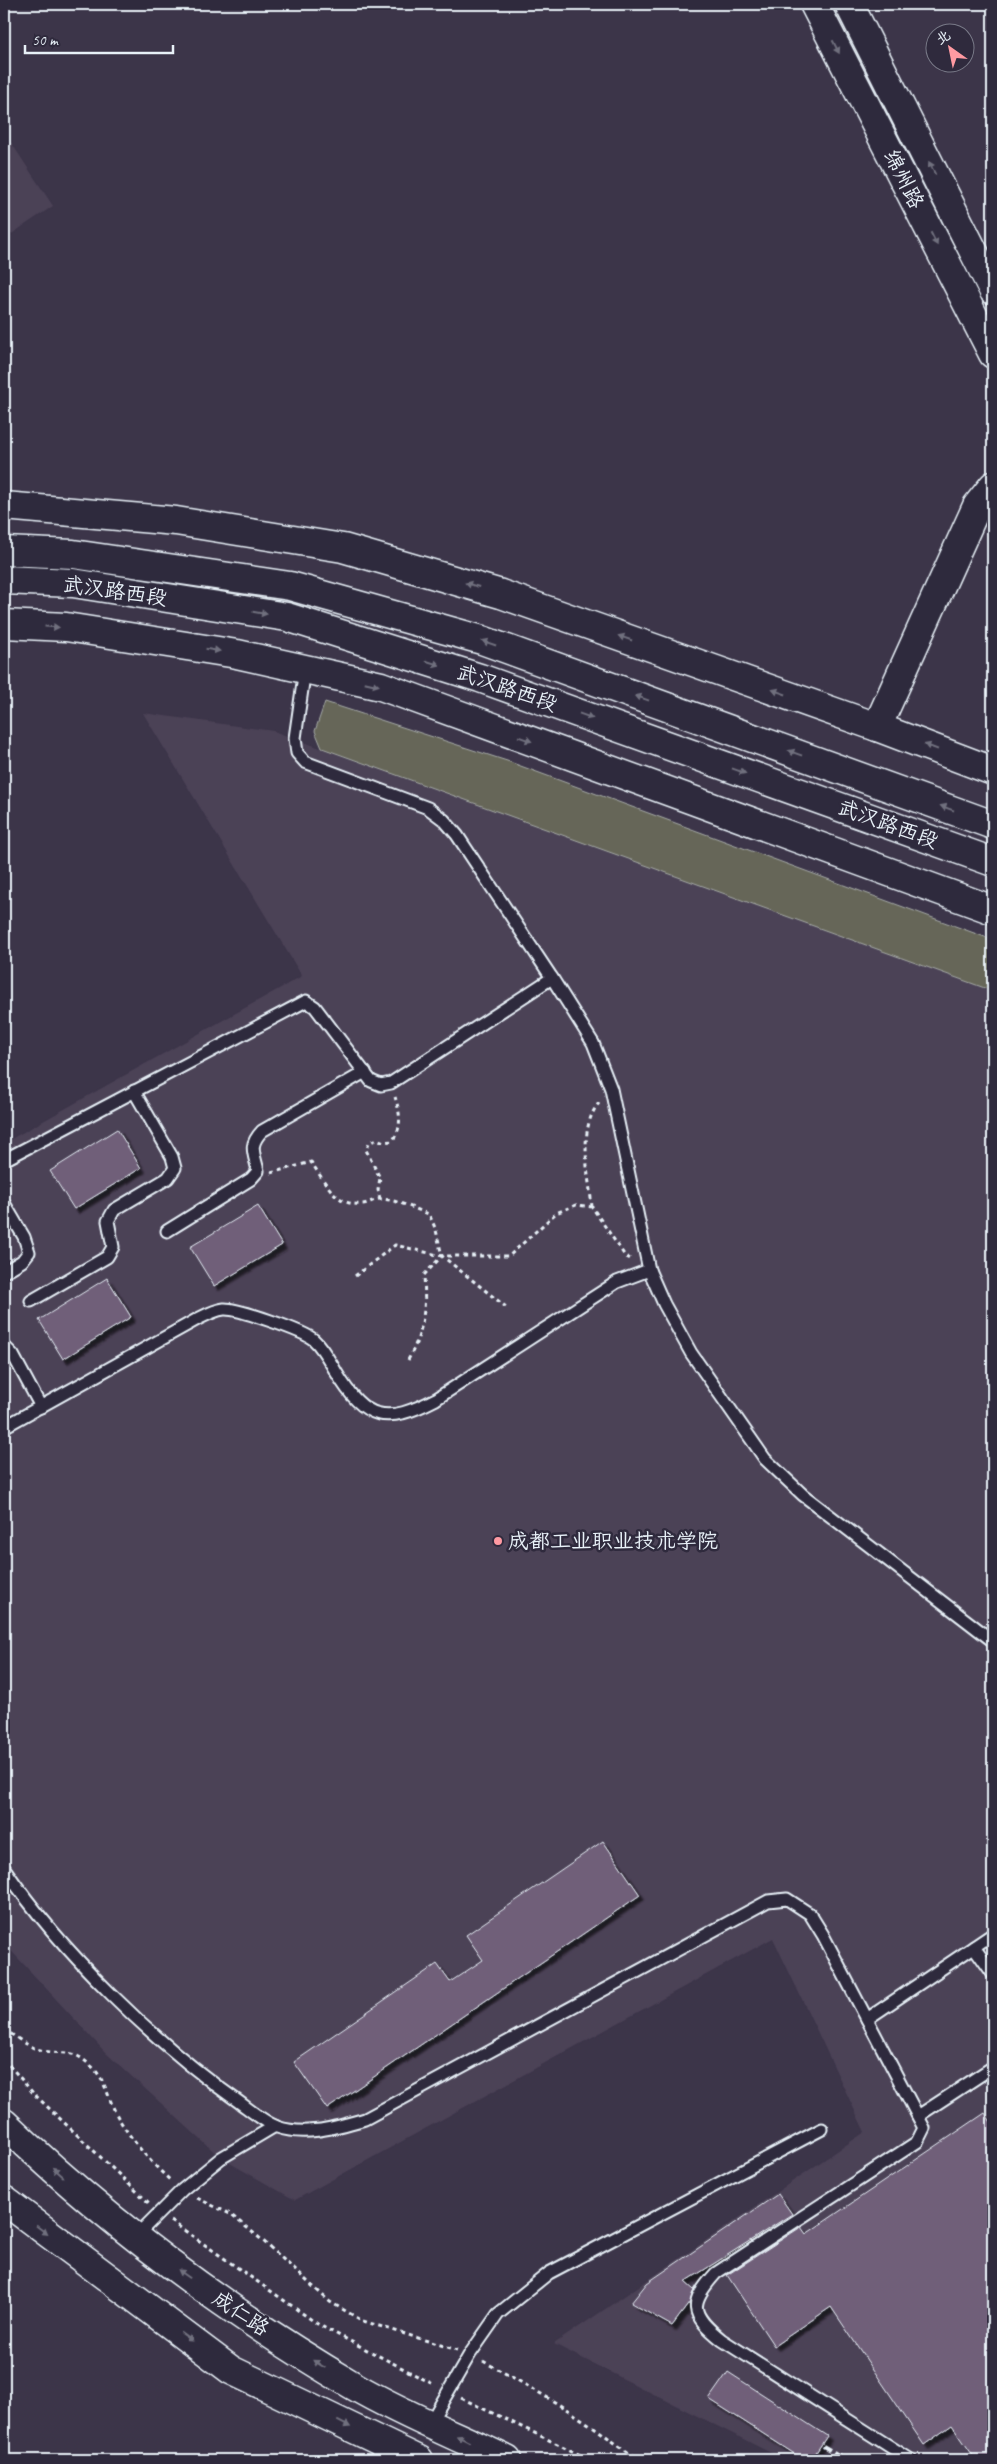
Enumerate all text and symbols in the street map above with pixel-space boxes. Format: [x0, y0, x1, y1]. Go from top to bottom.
scale bar [25, 22, 172, 54]
north arrow [924, 22, 974, 72]
text: 北 [933, 27, 954, 48]
text: 50 m [32, 31, 59, 50]
one-way arrow [832, 40, 840, 54]
street label: 绵州路 [878, 145, 930, 213]
one-way arrow [928, 161, 936, 176]
one-way arrow [930, 231, 938, 246]
street label: 武汉路西段 [61, 571, 169, 611]
one-way arrow [464, 581, 479, 589]
one-way arrow [252, 609, 268, 617]
one-way arrow [45, 623, 61, 631]
one-way arrow [618, 634, 633, 641]
one-way arrow [481, 639, 496, 647]
one-way arrow [206, 647, 222, 655]
street label: 武汉路西段 [453, 659, 561, 717]
one-way arrow [425, 660, 440, 667]
one-way arrow [364, 680, 380, 688]
one-way arrow [771, 688, 786, 695]
one-way arrow [634, 694, 649, 701]
one-way arrow [579, 712, 594, 720]
one-way arrow [518, 735, 533, 743]
one-way arrow [924, 743, 938, 751]
one-way arrow [787, 749, 802, 756]
one-way arrow [732, 767, 747, 775]
street label: 武汉路西段 [834, 794, 942, 854]
one-way arrow [940, 804, 955, 811]
place label: 成都工业职业技术学院 [508, 1528, 718, 1554]
marker: 成都工业职业技术学院 [492, 1535, 504, 1547]
one-way arrow [52, 2167, 64, 2178]
one-way arrow [35, 2224, 48, 2235]
one-way arrow [177, 2269, 191, 2279]
street label: 成仁路 [208, 2285, 274, 2341]
one-way arrow [180, 2332, 194, 2342]
one-way arrow [313, 2359, 326, 2369]
one-way arrow [337, 2420, 351, 2428]
one-way arrow [456, 2435, 470, 2443]

